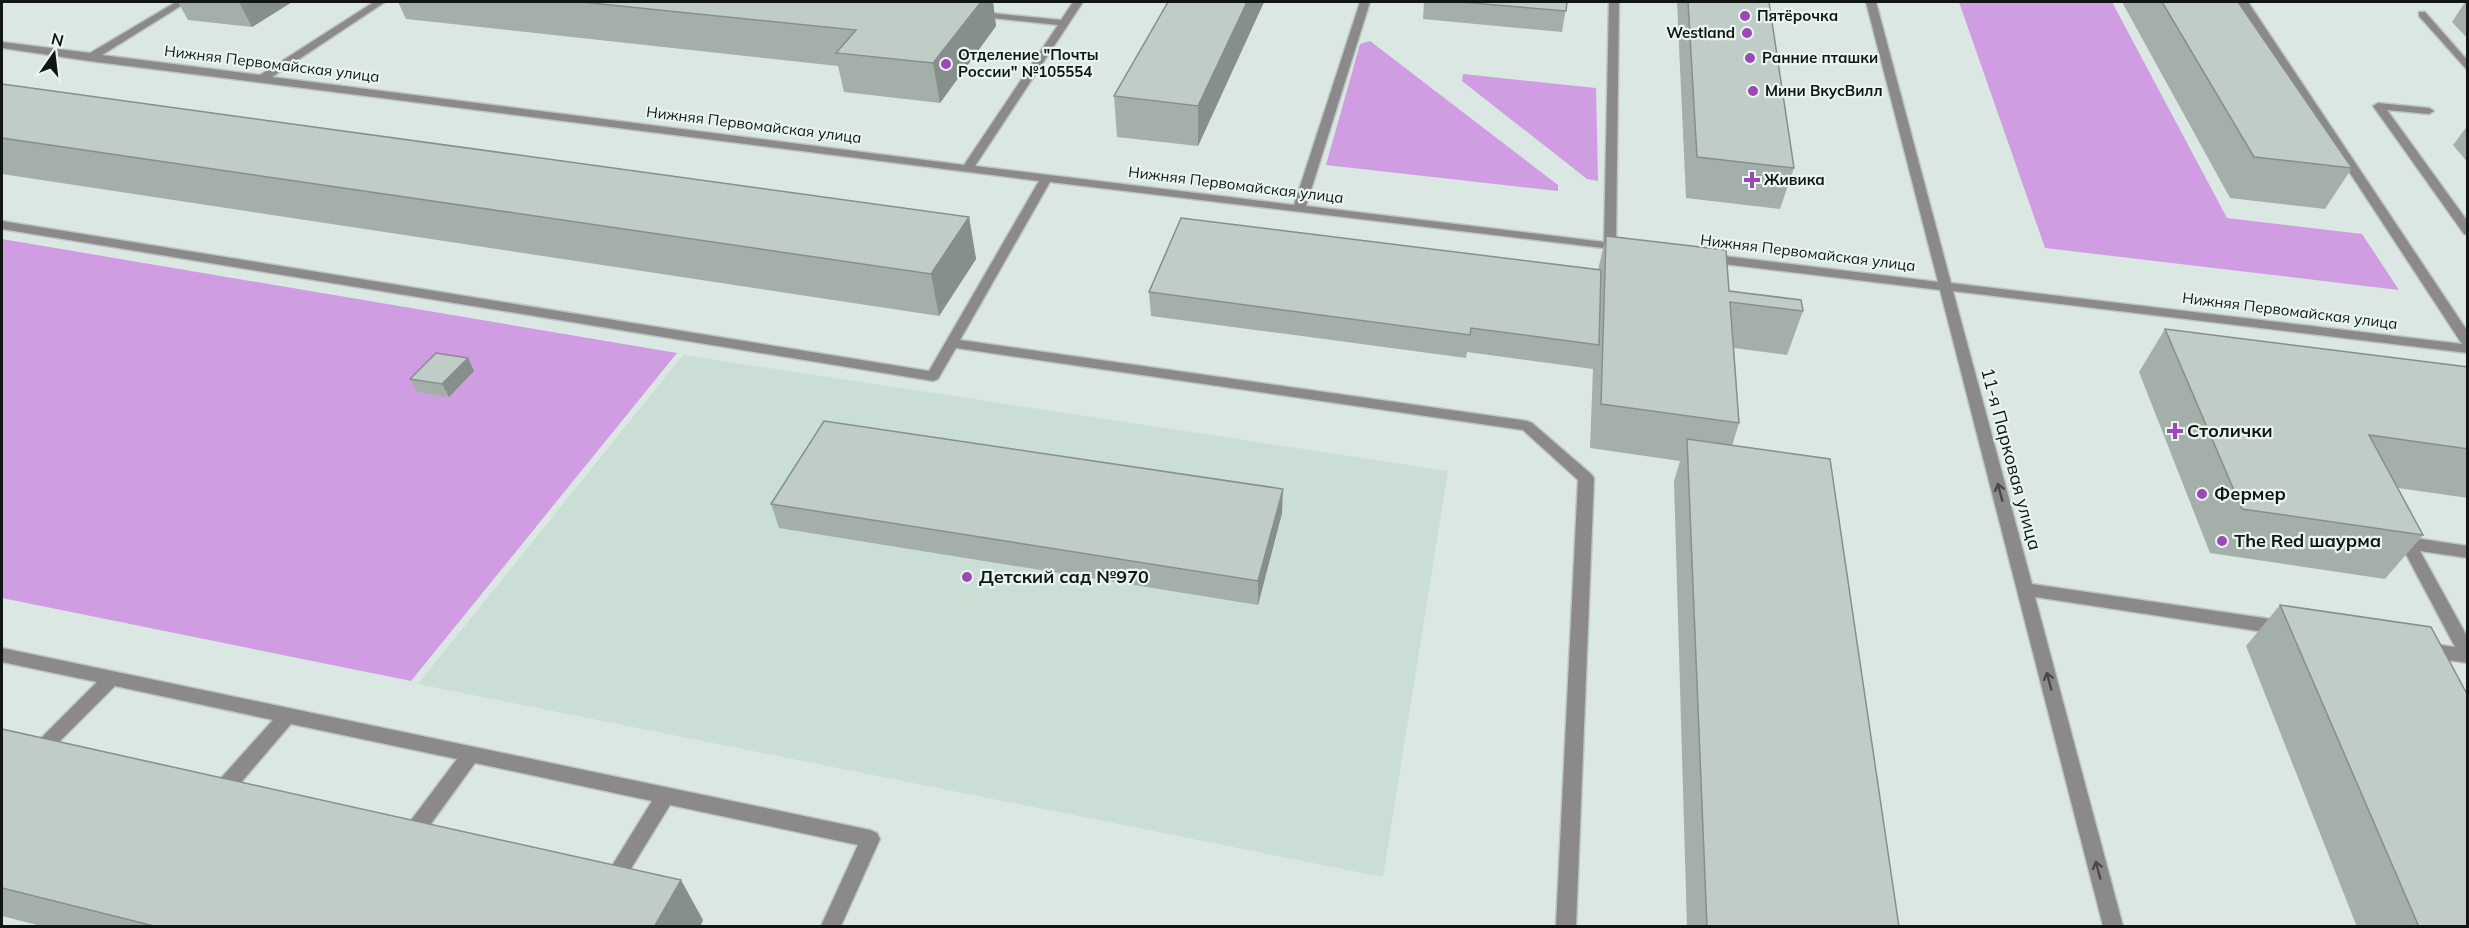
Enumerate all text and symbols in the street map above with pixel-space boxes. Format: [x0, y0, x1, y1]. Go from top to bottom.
place label: Пятёрочка [1757, 6, 1838, 25]
marker: Пятёрочка [1738, 9, 1752, 23]
place label: Westland [1666, 23, 1735, 42]
north arrow [24, 24, 84, 84]
marker: Westland [1740, 26, 1754, 40]
text: N [49, 28, 66, 51]
street label: Нижняя Первомайская улица [163, 41, 381, 86]
place label: Отделение "Почты России" №105554 [958, 45, 1099, 81]
place label: Ранние пташки [1762, 48, 1878, 67]
marker: Ранние пташки [1743, 51, 1757, 65]
marker: Отделение "Почты России" №105554 [939, 57, 953, 71]
place label: Мини ВкусВилл [1765, 81, 1883, 100]
marker: Мини ВкусВилл [1746, 84, 1760, 98]
street label: Нижняя Первомайская улица [645, 102, 863, 147]
street label: Нижняя Первомайская улица [1127, 162, 1345, 207]
place label: Живика [1764, 170, 1825, 189]
marker: Живика [1745, 173, 1759, 187]
street label: Нижняя Первомайская улица [1699, 230, 1917, 275]
street label: Нижняя Первомайская улица [2181, 288, 2399, 333]
street label: 11-я Парковая улица [1976, 365, 2047, 553]
place label: Столички [2187, 419, 2273, 442]
marker: Столички [2168, 424, 2182, 438]
place label: Фермер [2214, 482, 2286, 505]
one-way arrow [1994, 483, 2005, 502]
marker: Фермер [2195, 487, 2209, 501]
place label: The Red шаурма [2234, 529, 2381, 552]
marker: The Red шаурма [2215, 534, 2229, 548]
place label: Детский сад №970 [979, 565, 1149, 588]
marker: Детский сад №970 [960, 570, 974, 584]
one-way arrow [2043, 672, 2055, 691]
one-way arrow [2092, 861, 2104, 880]

